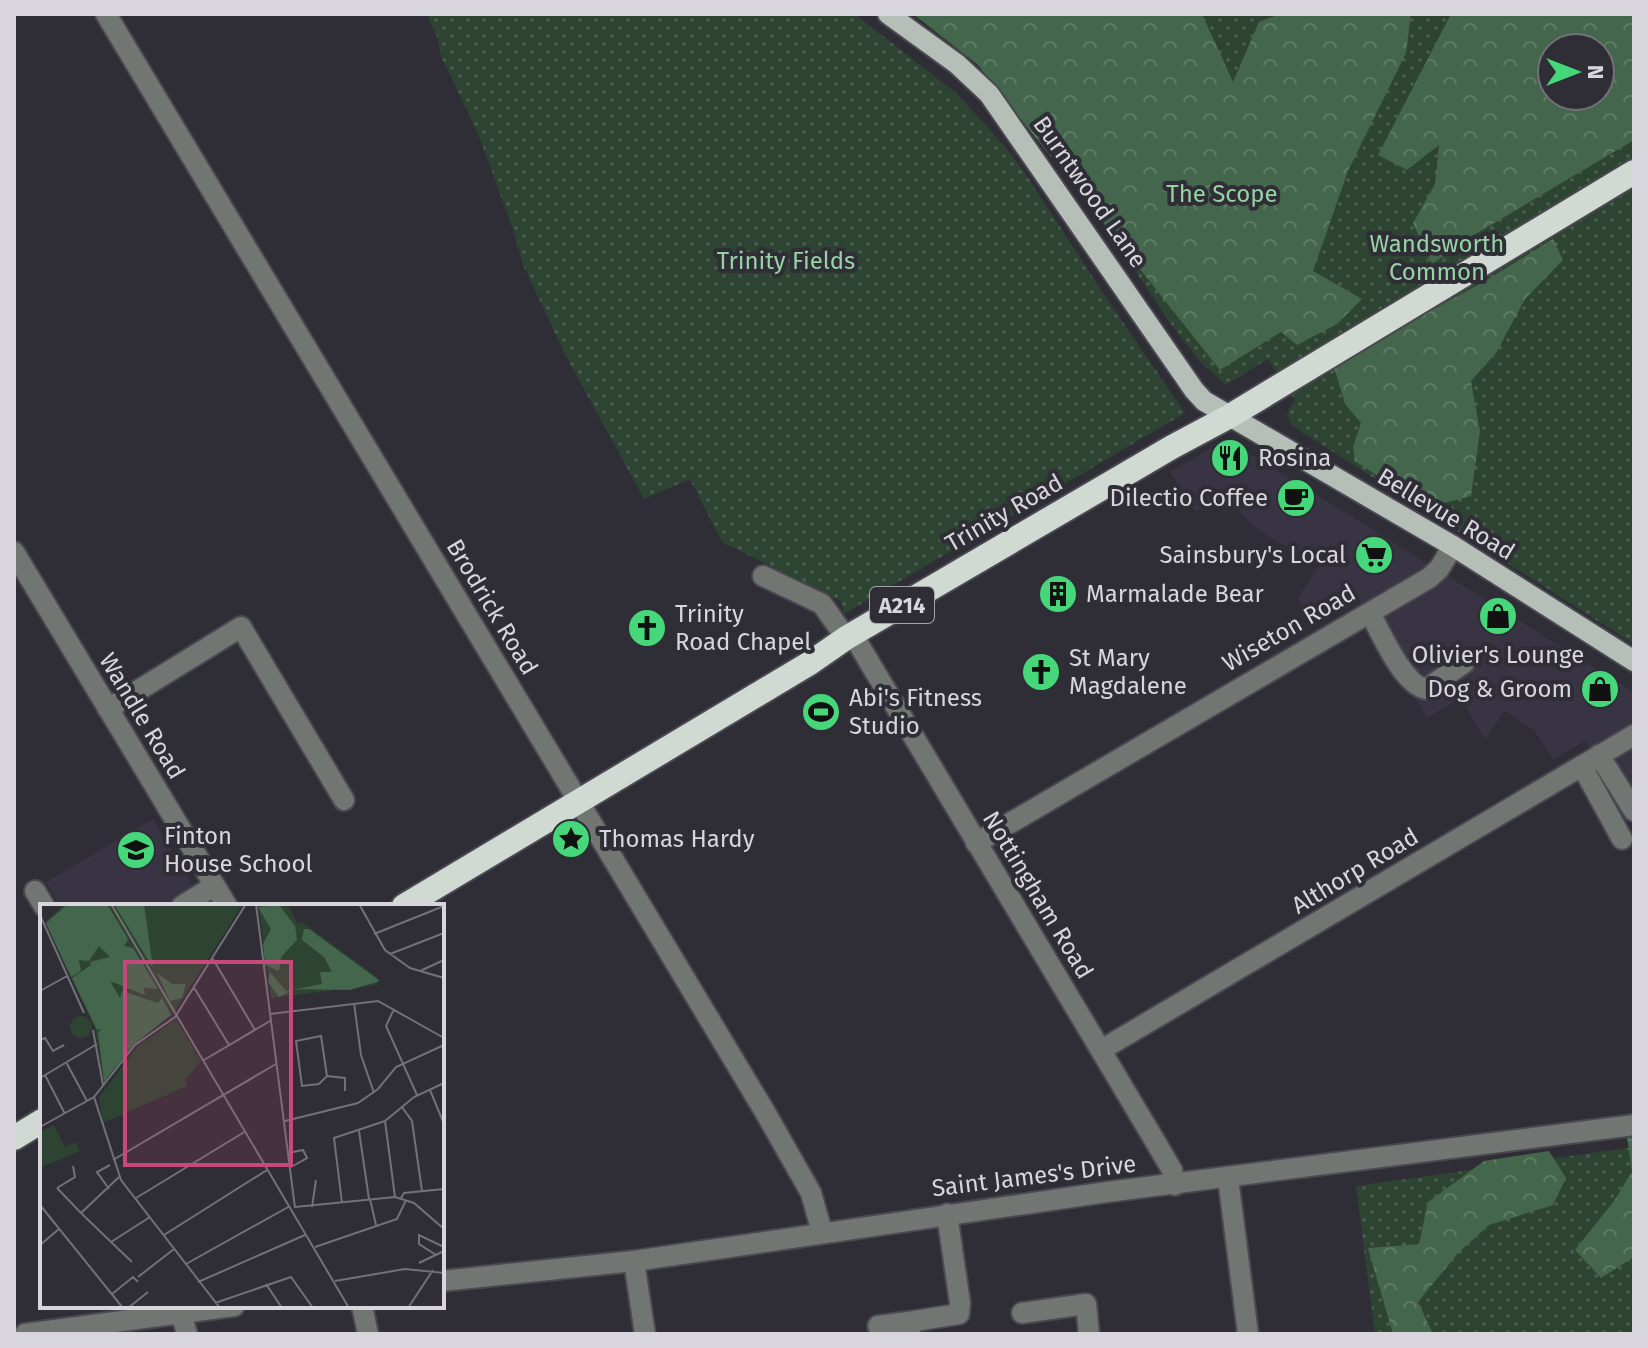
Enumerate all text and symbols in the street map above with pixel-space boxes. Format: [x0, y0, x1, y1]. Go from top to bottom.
north arrow [1536, 32, 1616, 112]
text: N [1582, 65, 1609, 79]
street label: Burntwood Lane [1027, 111, 1153, 273]
park label: The Scope [1166, 180, 1278, 208]
park label: Wandsworth Common [1370, 230, 1504, 286]
park label: Trinity Fields [717, 247, 855, 275]
restaurant icon: Rosina [1209, 437, 1251, 479]
place label: Rosina [1258, 444, 1331, 472]
street label: Bellevue Road [1372, 462, 1520, 566]
street label: Trinity Road [940, 468, 1068, 558]
cafe icon: Dilectio Coffee [1275, 477, 1317, 519]
place label: Dilectio Coffee [1110, 484, 1268, 512]
street label: Brodrick Road [441, 534, 543, 680]
supermarket icon: Sainsbury's Local [1353, 534, 1395, 576]
place label: Sainsbury's Local [1159, 541, 1346, 569]
building icon: Marmalade Bear [1037, 573, 1079, 615]
street label: Wiseton Road [1217, 579, 1361, 677]
place label: Marmalade Bear [1086, 580, 1265, 608]
road number: A214 [870, 587, 934, 623]
shop icon: Olivier's Lounge [1477, 595, 1519, 637]
place label: Trinity Road Chapel [675, 600, 811, 656]
church icon: Trinity Road Chapel [626, 607, 668, 649]
place label: Olivier's Lounge [1412, 641, 1584, 669]
place label: St Mary Magdalene [1069, 644, 1187, 700]
street label: Wandle Road [93, 648, 191, 784]
church icon: St Mary Magdalene [1020, 651, 1062, 693]
shop icon: Dog & Groom [1579, 668, 1621, 710]
place label: Dog & Groom [1428, 675, 1572, 703]
place label: Abi's Fitness Studio [849, 684, 982, 740]
sports icon: Abi's Fitness Studio [800, 691, 842, 733]
street label: Nottingham Road [977, 806, 1099, 984]
place icon: Thomas Hardy [550, 818, 592, 860]
place label: Finton House School [164, 822, 313, 878]
street label: Althorp Road [1287, 822, 1423, 920]
place label: Thomas Hardy [599, 825, 755, 853]
school or university icon: Finton House School [115, 829, 157, 871]
inset map [40, 904, 444, 1308]
street label: Saint James's Drive [930, 1150, 1138, 1202]

